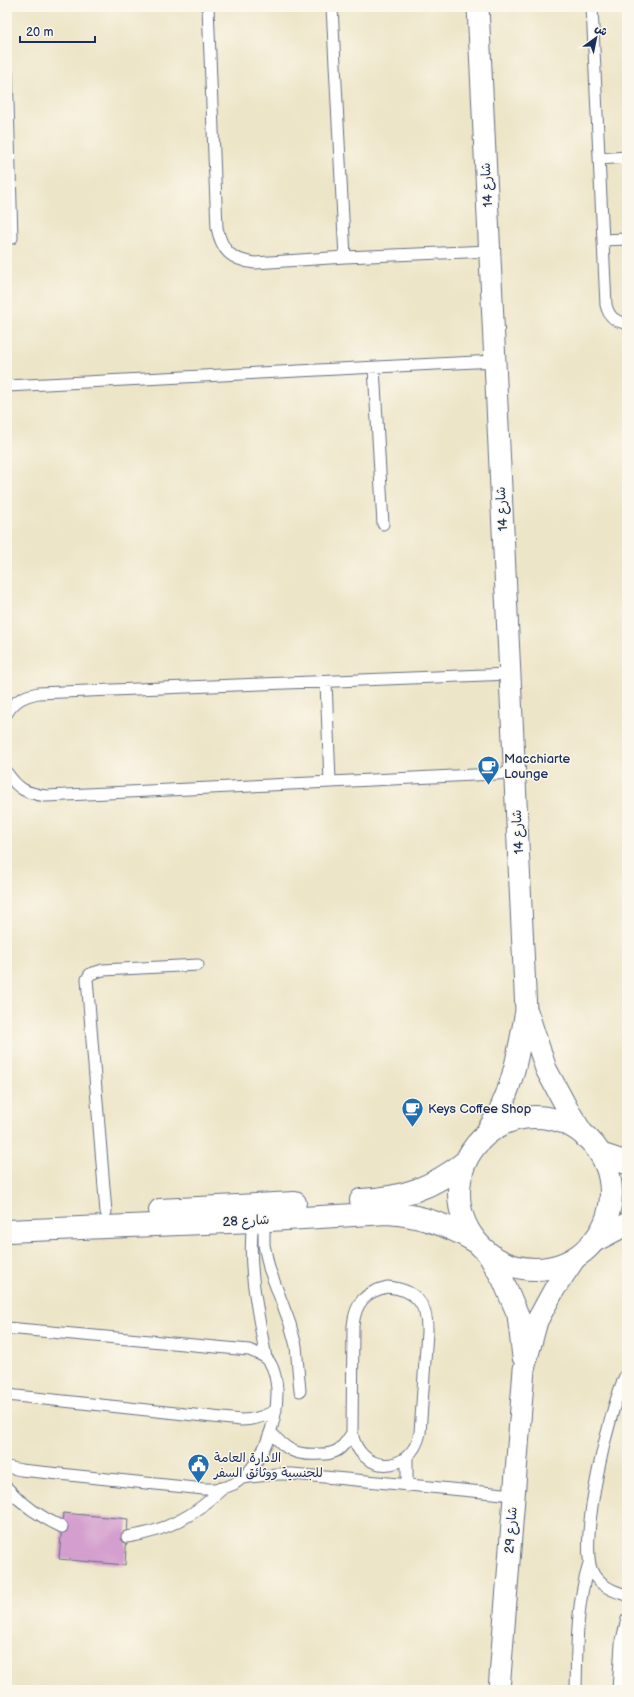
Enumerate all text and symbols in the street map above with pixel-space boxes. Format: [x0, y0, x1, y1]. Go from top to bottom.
scale bar [20, 18, 95, 44]
north arrow [576, 18, 616, 58]
text: ش [593, 21, 610, 39]
text: 20 m [26, 25, 53, 40]
street label: شارع 14 [478, 162, 497, 208]
street label: شارع 14 [493, 486, 512, 532]
place label: Macchiarte Lounge [504, 751, 570, 782]
cafe icon: Macchiarte Lounge [475, 753, 501, 786]
street label: شارع 14 [509, 809, 528, 855]
cafe icon: Keys Coffee Shop [399, 1096, 425, 1129]
place label: Keys Coffee Shop [428, 1101, 531, 1117]
street label: شارع 28 [222, 1212, 270, 1231]
place label: الادارة العامة للجنسية ووثائق السفر [213, 1450, 323, 1481]
public building icon: الادارة العامة للجنسية ووثائق السفر [185, 1452, 211, 1485]
street label: شارع 29 [501, 1506, 522, 1554]

